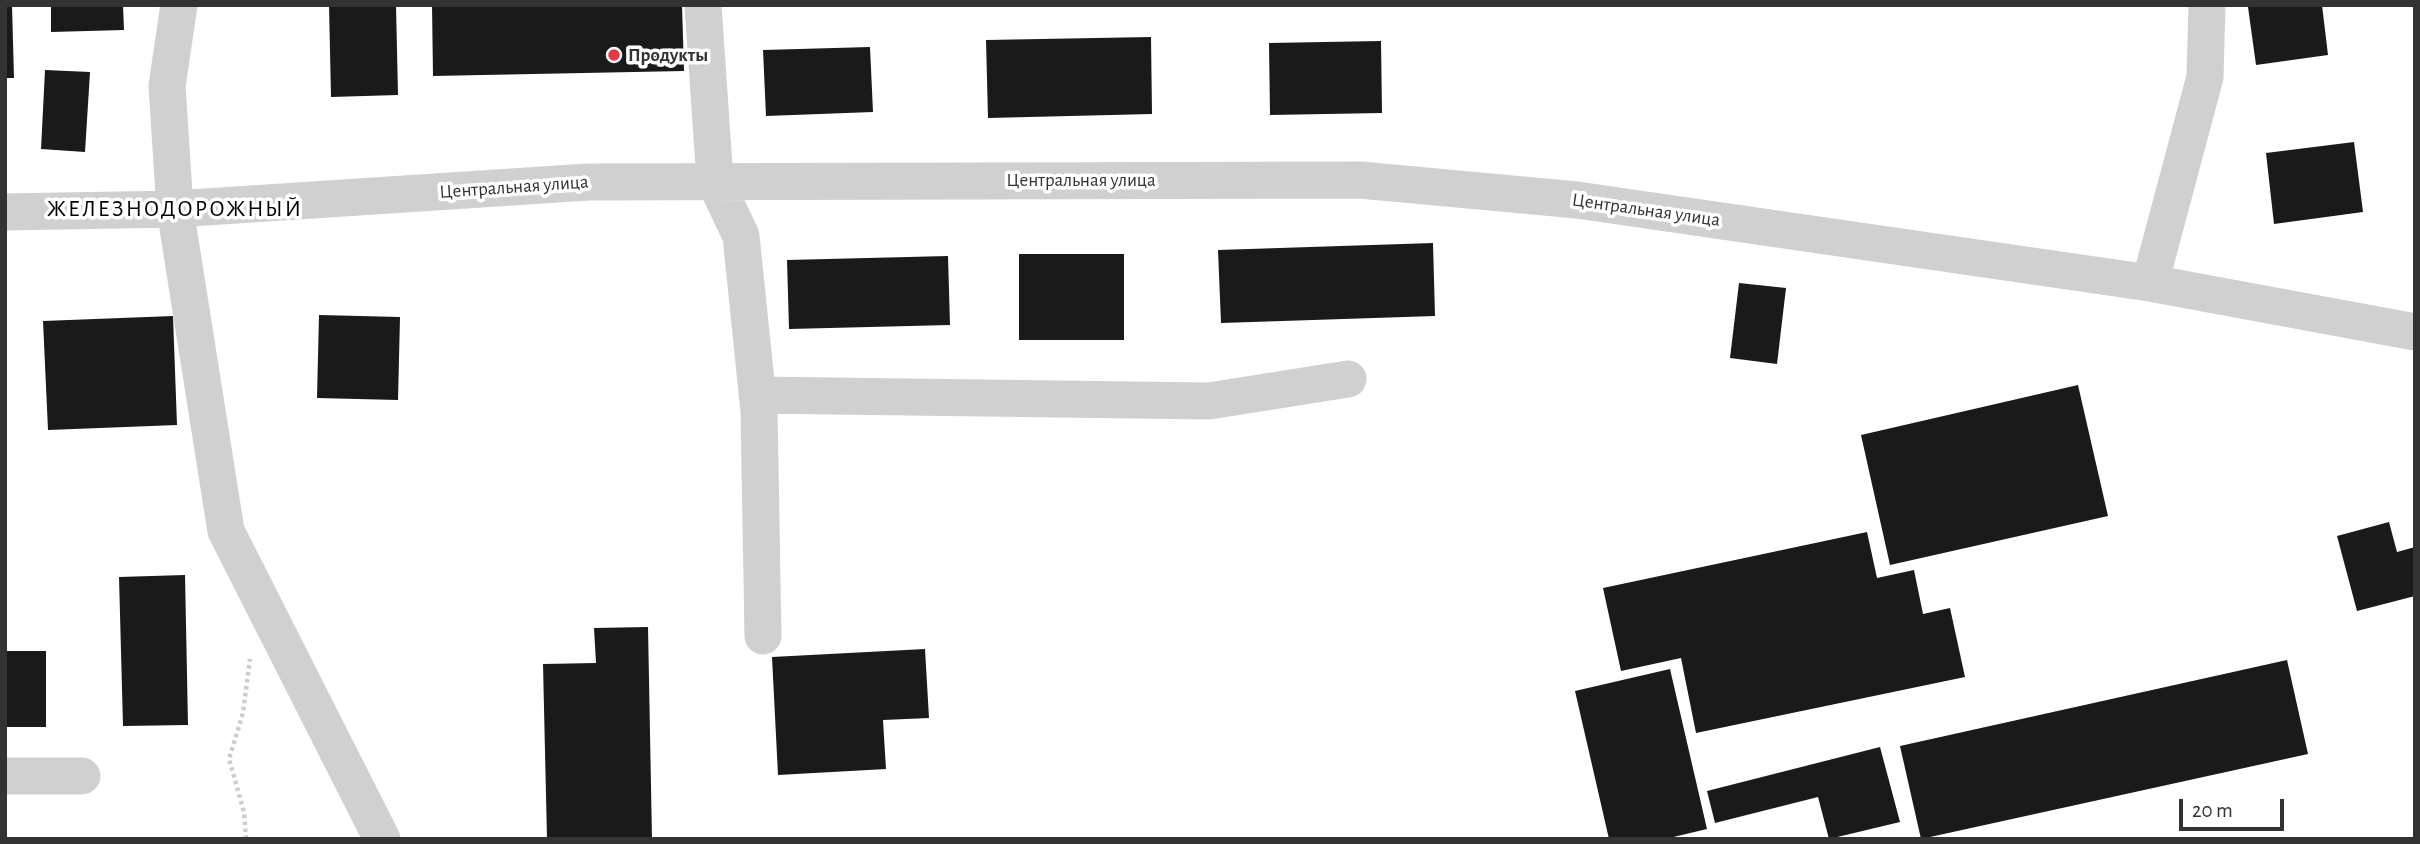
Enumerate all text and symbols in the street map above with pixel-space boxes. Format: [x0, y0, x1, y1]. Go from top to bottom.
place label: Продукты [628, 44, 708, 66]
marker: Продукты [606, 47, 622, 63]
street label: Центральная улица [1006, 169, 1156, 191]
street label: Центральная улица [439, 170, 589, 204]
street label: Центральная улица [1570, 188, 1722, 232]
district label: ЖЕЛЕЗНОДОРОЖНЫЙ [49, 195, 301, 223]
scale bar [2182, 784, 2287, 828]
text: 20 m [2192, 800, 2233, 821]

